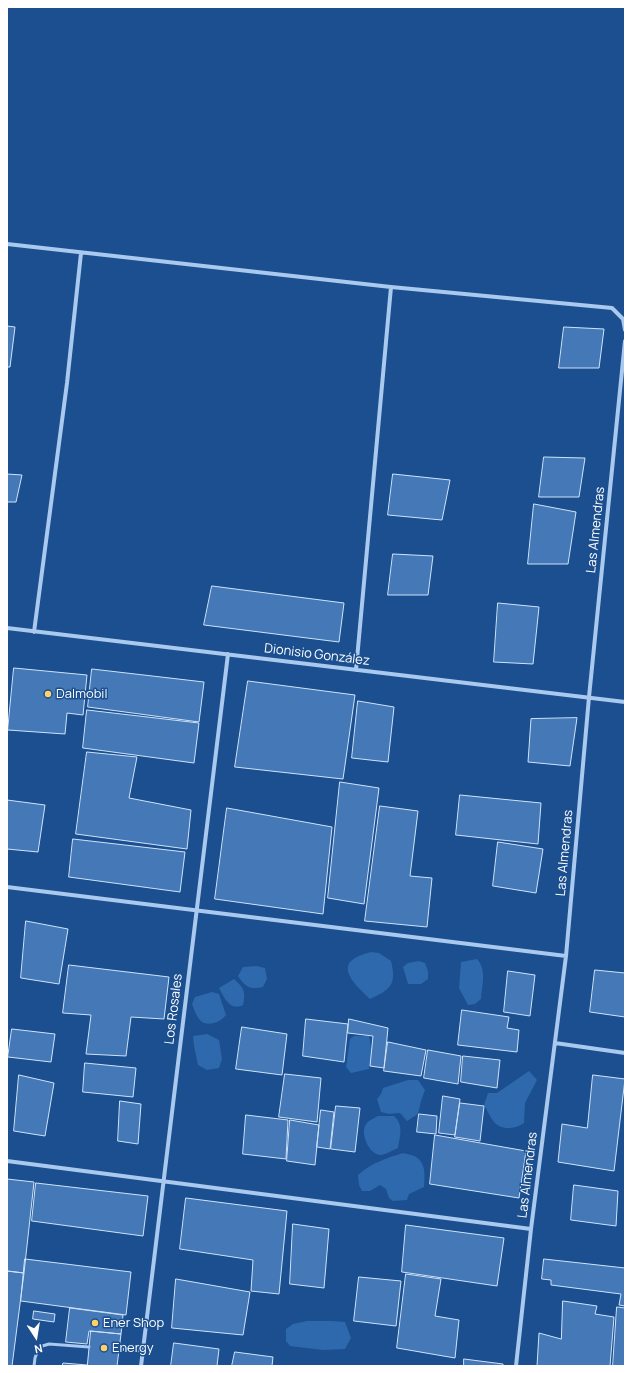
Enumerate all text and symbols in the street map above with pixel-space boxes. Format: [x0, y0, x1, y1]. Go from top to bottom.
street label: Las Almendras [584, 486, 608, 574]
street label: Dionisio González [263, 641, 371, 669]
place label: Dalmobil [56, 686, 107, 702]
marker: Dalmobil [43, 689, 53, 699]
street label: Las Almendras [553, 809, 577, 897]
street label: Los Rosales [162, 973, 186, 1045]
street label: Las Almendras [515, 1131, 541, 1219]
place label: Ener Shop [103, 1315, 164, 1331]
north arrow [16, 1317, 56, 1357]
marker: Ener Shop [90, 1318, 100, 1328]
place label: Energy [112, 1340, 154, 1356]
text: N [33, 1341, 44, 1357]
marker: Energy [99, 1343, 109, 1353]

